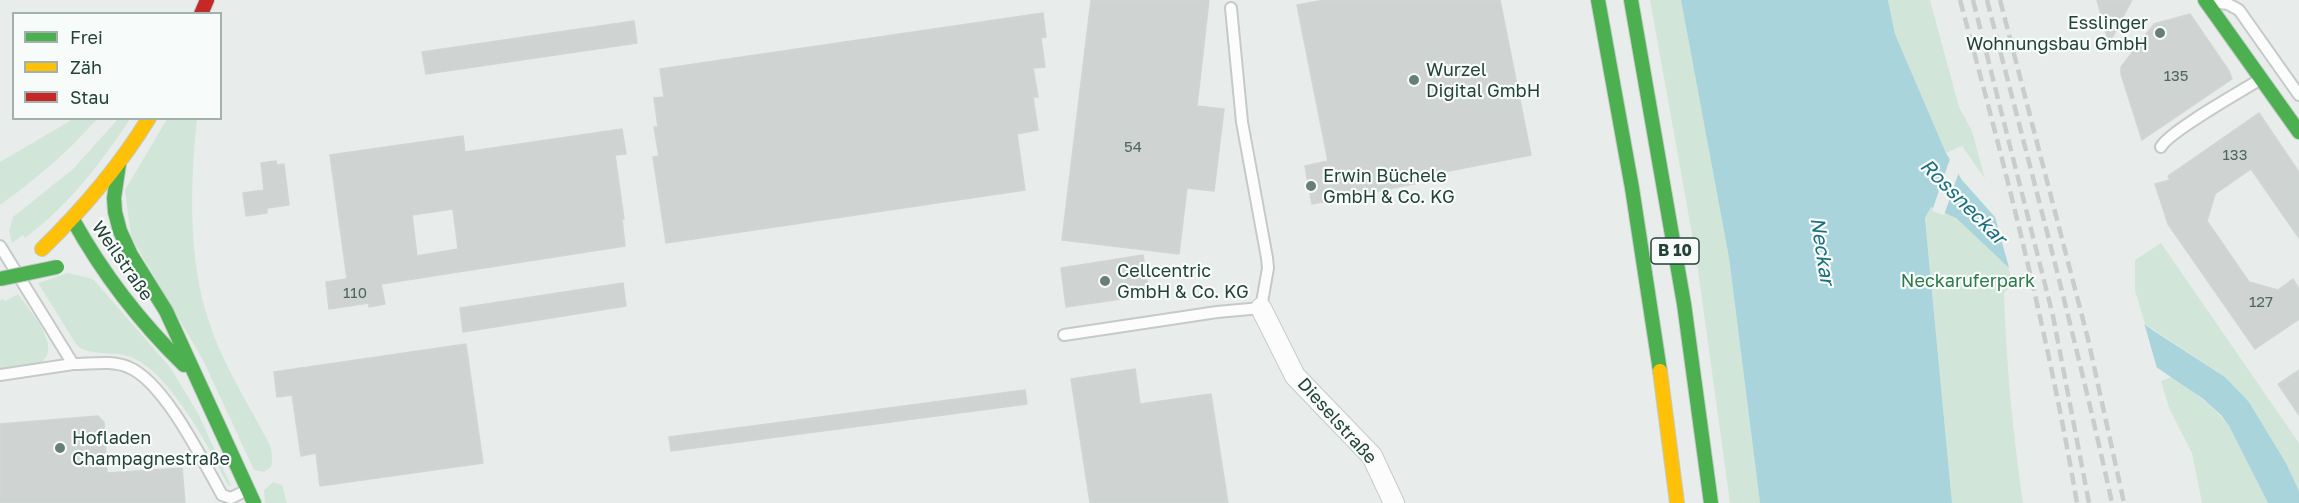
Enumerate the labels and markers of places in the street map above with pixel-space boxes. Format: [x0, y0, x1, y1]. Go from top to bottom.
place label: Esslinger Wohnungsbau GmbH [1966, 12, 2148, 54]
marker: Esslinger Wohnungsbau GmbH [2153, 26, 2167, 40]
place label: Wurzel Digital GmbH [1426, 59, 1540, 101]
marker: Wurzel Digital GmbH [1407, 73, 1421, 87]
place label: Erwin Büchele GmbH & Co. KG [1323, 165, 1455, 207]
marker: Erwin Büchele GmbH & Co. KG [1304, 179, 1318, 193]
place label: Cellcentric GmbH & Co. KG [1117, 260, 1249, 302]
marker: Cellcentric GmbH & Co. KG [1098, 274, 1112, 288]
place label: Hofladen Champagnestraße [72, 427, 230, 470]
marker: Hofladen Champagnestraße [53, 441, 67, 455]

